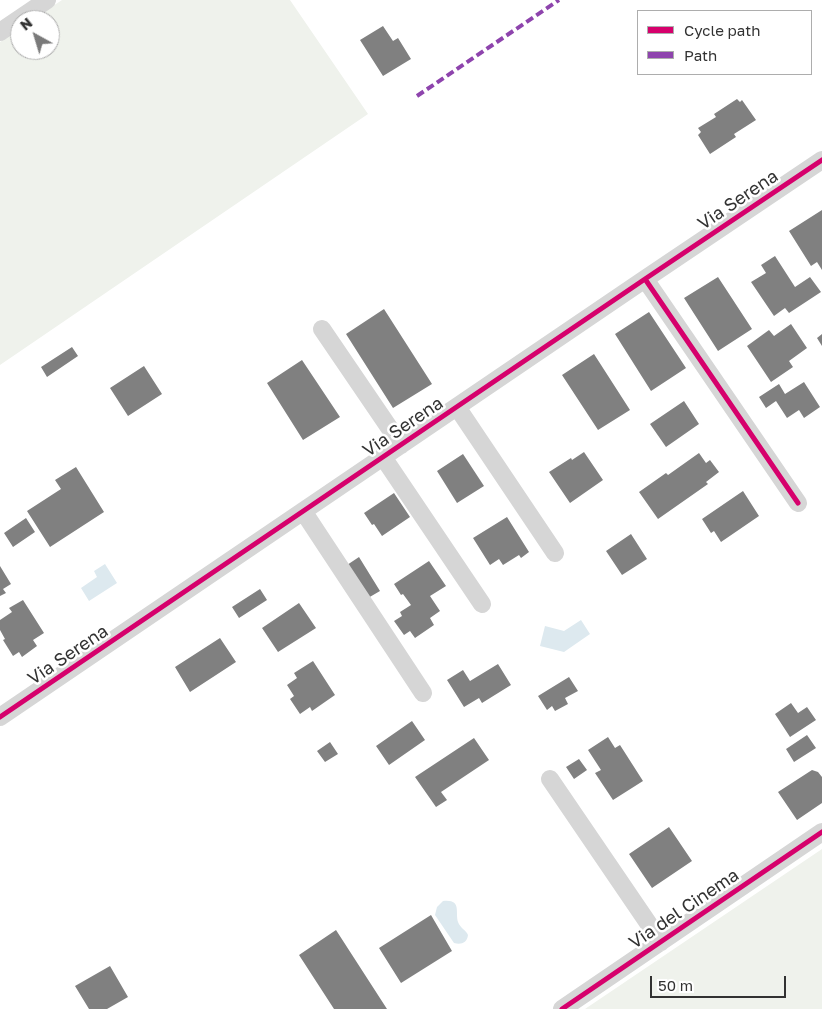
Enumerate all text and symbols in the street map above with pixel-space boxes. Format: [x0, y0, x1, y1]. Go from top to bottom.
north arrow [10, 10, 60, 60]
legend [637, 10, 812, 75]
text: N [16, 14, 35, 34]
text: Cycle path [684, 21, 760, 39]
text: Path [684, 46, 717, 64]
street label: Via Serena [694, 165, 782, 235]
street label: Via Serena [359, 392, 447, 462]
street label: Via Serena [24, 620, 112, 690]
street label: Via del Cinema [625, 864, 743, 954]
scale bar [652, 966, 788, 998]
text: 50 m [658, 976, 693, 994]

